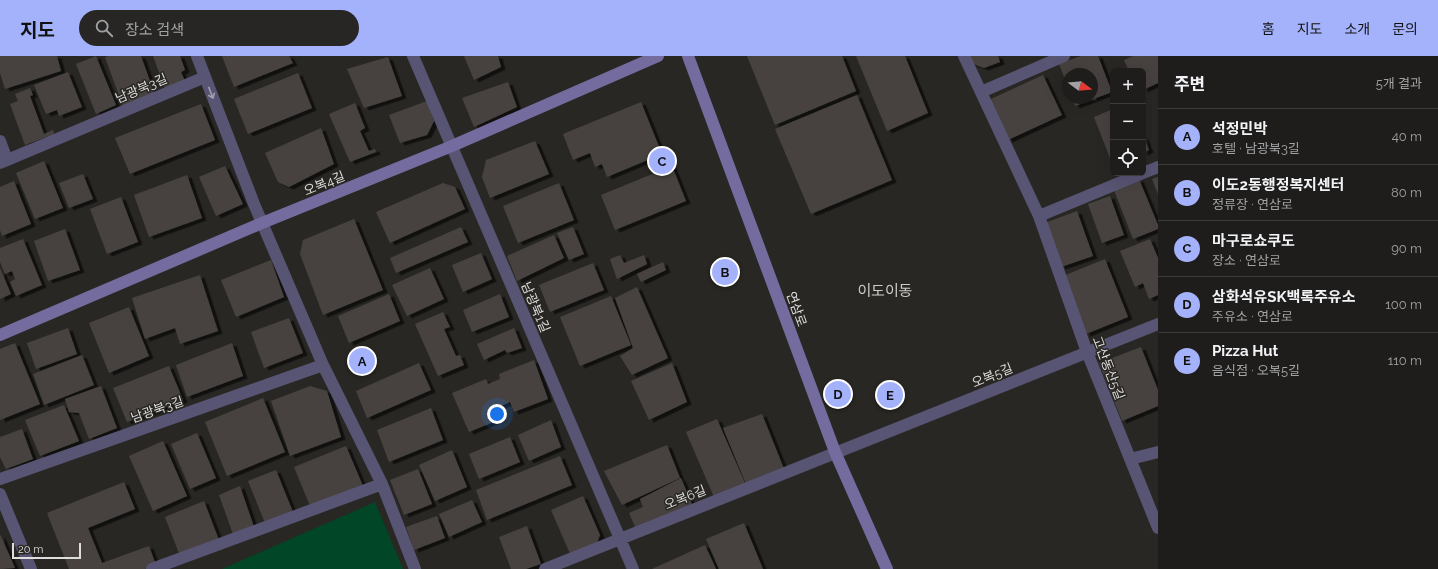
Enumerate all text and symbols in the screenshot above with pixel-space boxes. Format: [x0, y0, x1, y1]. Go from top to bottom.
search box [79, 10, 359, 46]
icon: search [93, 17, 115, 39]
text: 지도 [20, 19, 55, 41]
text: 장소 검색 [125, 21, 184, 39]
text: 홈 [1262, 21, 1275, 37]
text: 지도 [1297, 21, 1322, 37]
text: 소개 [1344, 21, 1370, 37]
text: 문의 [1392, 21, 1418, 37]
north arrow [1062, 68, 1098, 104]
map controls [1110, 68, 1146, 176]
button: + [1110, 68, 1146, 104]
street label: 남광북3길 [113, 71, 169, 106]
text: 주변 [1174, 74, 1205, 94]
text: 5개 결과 [1376, 76, 1422, 91]
one-way arrow [207, 86, 215, 98]
button: − [1110, 104, 1146, 140]
text: 석정민박 [1212, 120, 1267, 138]
text: A [1183, 129, 1191, 144]
text: 40 m [1392, 129, 1422, 144]
button: locate [1110, 140, 1146, 176]
text: 호텔 · 남광북3길 [1212, 141, 1300, 156]
pin: C [649, 146, 675, 176]
street label: 오복4길 [301, 168, 347, 198]
text: 이도2동행정복지센터 [1212, 176, 1345, 194]
text: B [1183, 185, 1191, 200]
text: 80 m [1391, 185, 1422, 200]
text: 정류장 · 연삼로 [1212, 197, 1293, 212]
text: 마구로쇼쿠도 [1212, 232, 1295, 250]
text: C [1183, 241, 1191, 256]
text: 90 m [1391, 241, 1422, 256]
text: 장소 · 연삼로 [1212, 253, 1281, 268]
pin: B [712, 257, 738, 287]
street label: 남광북1길 [518, 280, 553, 335]
district label: 이도이동 [857, 282, 913, 300]
text: 삼화석유SK백록주유소 [1212, 288, 1355, 306]
street label: 연삼로 [783, 290, 810, 329]
text: D [1182, 297, 1192, 312]
text: 100 m [1385, 297, 1422, 312]
text: 주유소 · 연삼로 [1212, 309, 1293, 324]
street label: 고산동산5길 [1090, 334, 1128, 402]
text: Pizza Hut [1212, 342, 1278, 360]
pin: A [349, 346, 375, 376]
text: E [1183, 353, 1191, 368]
text: 110 m [1388, 353, 1422, 368]
street label: 오복5길 [969, 360, 1015, 390]
text: 음식점 · 오복5길 [1212, 363, 1300, 378]
pin: D [825, 379, 851, 409]
pin: E [877, 380, 903, 410]
street label: 남광북3길 [129, 393, 186, 425]
your location [487, 404, 507, 424]
street label: 오복6길 [662, 482, 708, 513]
scale bar [12, 541, 81, 560]
text: 20 m [18, 543, 43, 556]

